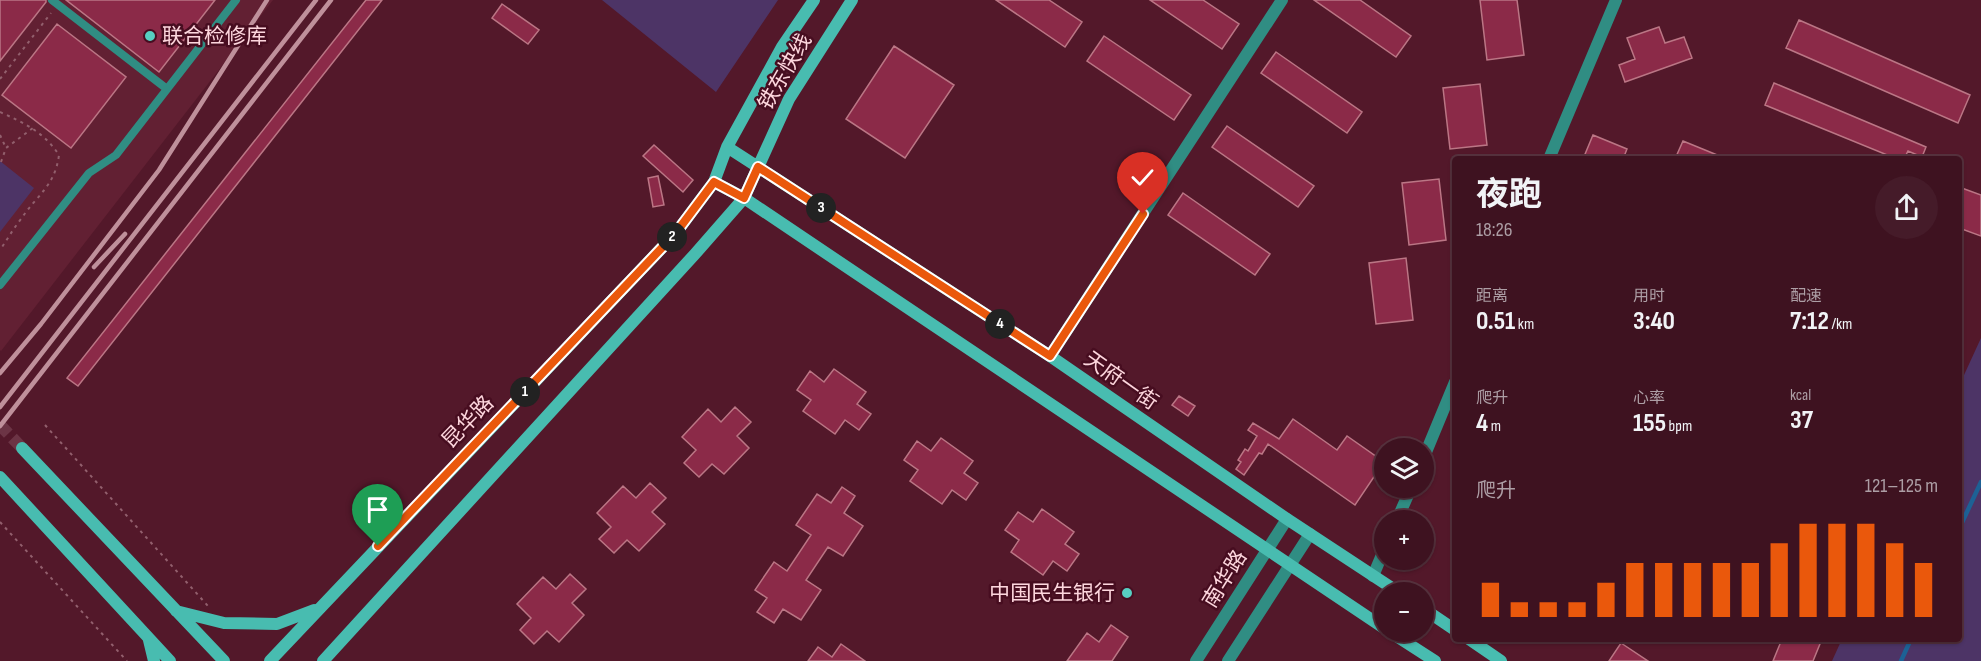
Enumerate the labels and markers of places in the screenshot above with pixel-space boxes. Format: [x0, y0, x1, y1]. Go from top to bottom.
place label: 联合检修库 [162, 24, 267, 49]
marker: 联合检修库 [143, 29, 157, 43]
pin [1117, 152, 1168, 214]
pin: 3 [806, 193, 836, 223]
pin: 2 [657, 222, 687, 252]
pin: 4 [985, 309, 1015, 339]
pin: 1 [510, 377, 540, 407]
pin [352, 484, 403, 546]
place label: 中国民生银行 [989, 581, 1115, 606]
marker: 中国民生银行 [1120, 586, 1134, 600]

